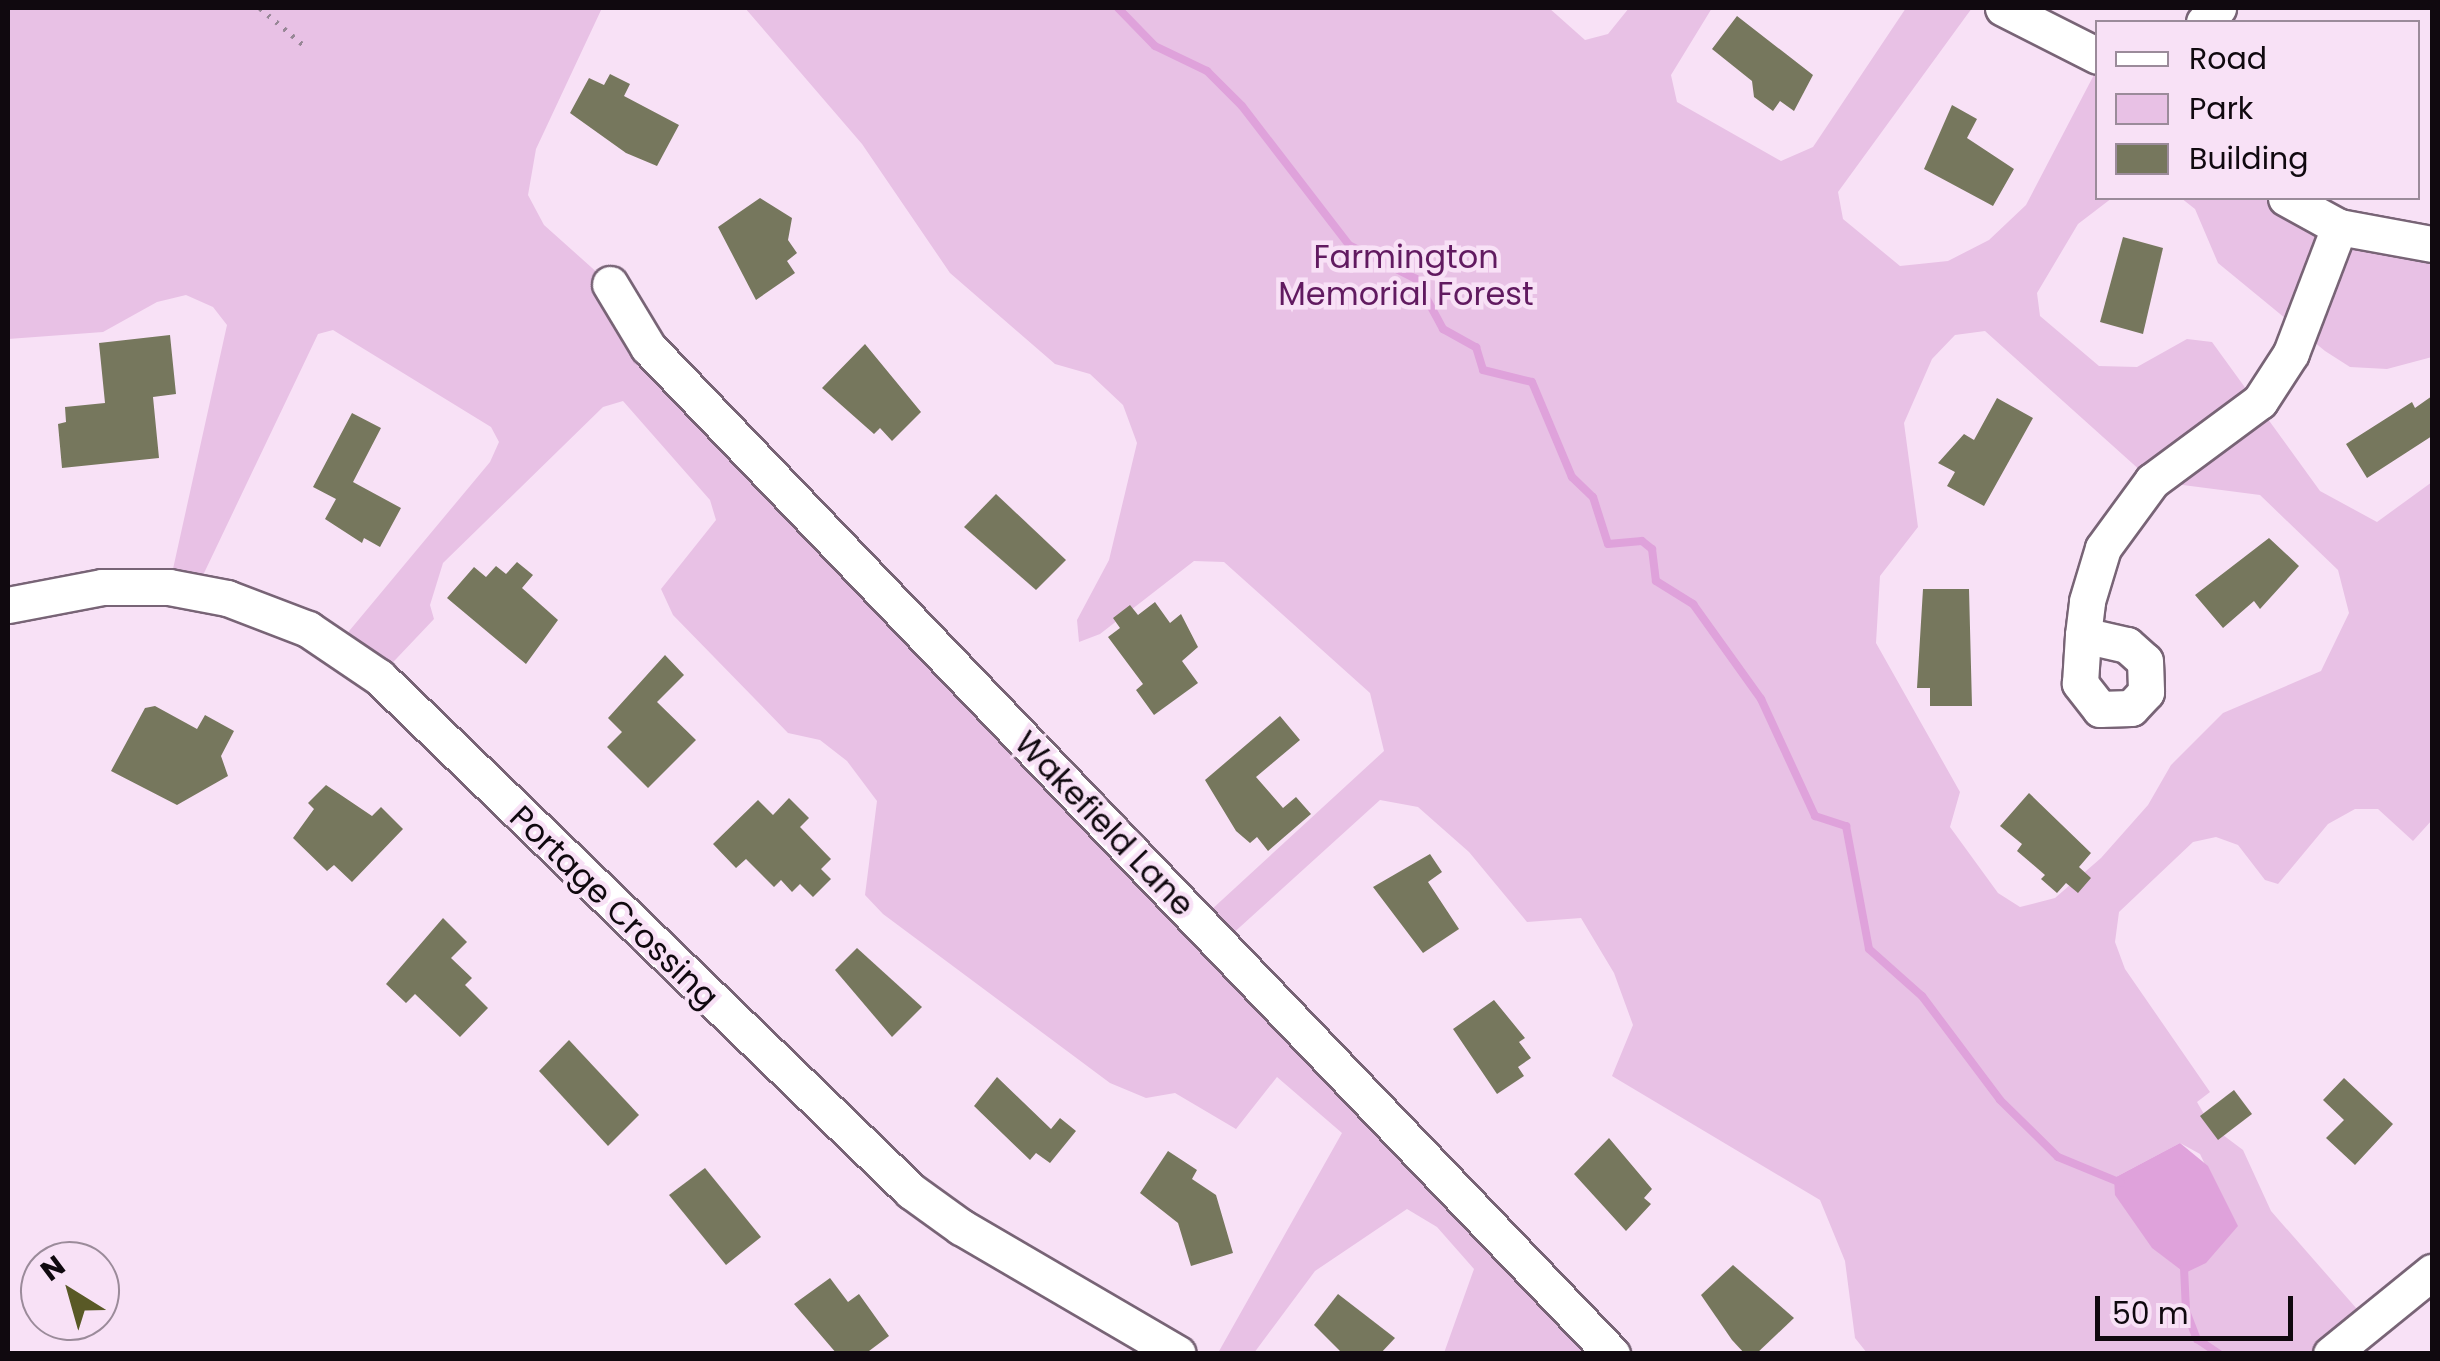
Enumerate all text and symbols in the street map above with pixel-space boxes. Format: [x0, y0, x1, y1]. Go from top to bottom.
legend [2095, 20, 2420, 200]
text: Road [2189, 37, 2267, 80]
text: Park [2189, 87, 2253, 130]
text: Building [2189, 137, 2309, 180]
park label: Farmington Memorial Forest [1278, 239, 1534, 314]
street label: Wakefield Lane [1006, 724, 1202, 924]
street label: Portage Crossing [502, 798, 726, 1016]
north arrow [20, 1241, 120, 1341]
text: N [33, 1246, 73, 1290]
scale bar [2100, 1276, 2298, 1338]
text: 50 m [2112, 1292, 2189, 1335]

